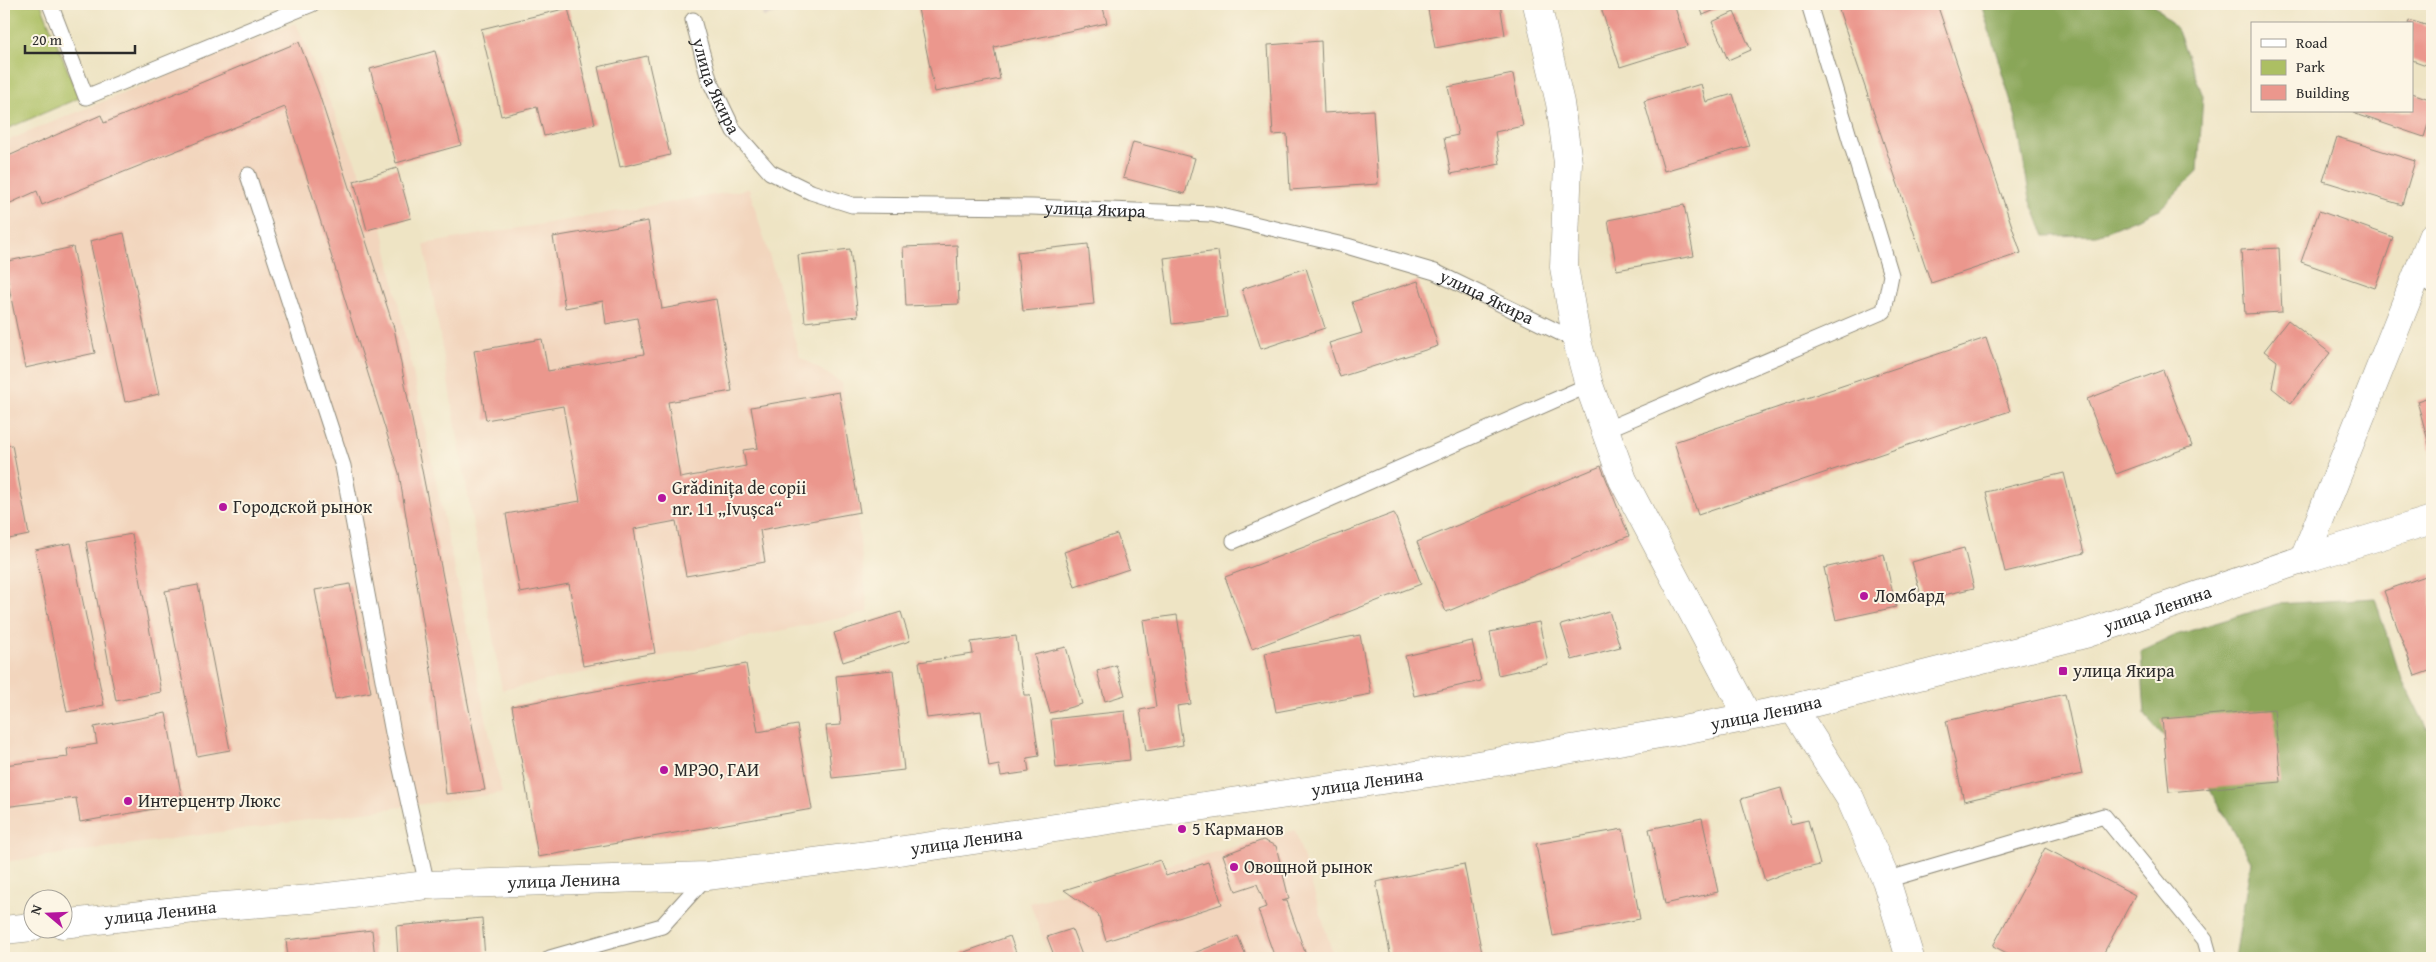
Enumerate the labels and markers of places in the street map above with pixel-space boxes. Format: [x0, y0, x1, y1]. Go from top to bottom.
place label: Grădinița de copii nr. 11 „Ivușca“ [672, 474, 806, 522]
marker: Grădinița de copii nr. 11 „Ivușca“ [656, 492, 668, 504]
place label: Городской рынок [233, 493, 373, 520]
marker: Городской рынок [217, 501, 229, 513]
place label: Ломбард [1874, 582, 1945, 609]
marker: Ломбард [1858, 590, 1870, 602]
place label: улица Якира [2072, 657, 2175, 684]
marker: улица Якира [2057, 665, 2069, 677]
place label: МРЭО, ГАИ [674, 756, 759, 783]
marker: МРЭО, ГАИ [658, 764, 670, 776]
place label: Интерцентр Люкс [138, 787, 281, 814]
marker: Интерцентр Люкс [122, 795, 134, 807]
place label: 5 Карманов [1192, 815, 1284, 842]
marker: 5 Карманов [1176, 823, 1188, 835]
place label: Овощной рынок [1244, 853, 1373, 880]
marker: Овощной рынок [1228, 861, 1240, 873]

